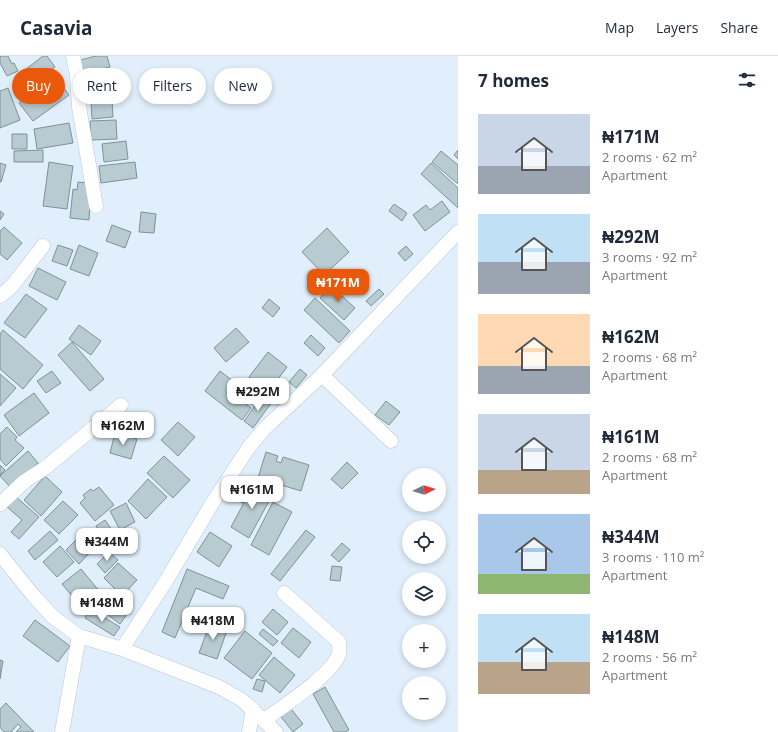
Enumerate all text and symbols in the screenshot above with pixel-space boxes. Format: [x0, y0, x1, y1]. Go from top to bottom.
text: Casavia [20, 15, 93, 41]
text: Map [605, 18, 634, 37]
text: Layers [656, 18, 698, 37]
text: Share [720, 18, 758, 37]
chip: Buy [12, 68, 65, 104]
chip: Rent [73, 68, 131, 104]
chip: Filters [139, 68, 206, 104]
chip: New [214, 68, 272, 104]
text: 7 homes [478, 69, 549, 92]
icon: filters [736, 69, 758, 91]
text: ₦171M [602, 125, 659, 148]
icon: home [510, 130, 558, 178]
text: 2 rooms · 62 m² [602, 148, 697, 166]
text: Apartment [602, 166, 667, 184]
text: ₦292M [602, 225, 659, 248]
icon: home [510, 230, 558, 278]
text: 3 rooms · 92 m² [602, 248, 697, 266]
text: Apartment [602, 266, 667, 284]
pin: ₦171M [310, 269, 366, 303]
text: ₦171M [316, 273, 360, 291]
text: ₦162M [602, 325, 659, 348]
icon: home [510, 330, 558, 378]
text: 2 rooms · 68 m² [602, 348, 697, 366]
text: Apartment [602, 366, 667, 384]
pin: ₦292M [230, 378, 286, 412]
text: ₦292M [236, 382, 280, 400]
pin: ₦162M [95, 412, 151, 446]
text: ₦162M [101, 416, 145, 434]
text: ₦161M [602, 425, 659, 448]
icon: home [510, 430, 558, 478]
text: 2 rooms · 68 m² [602, 448, 697, 466]
text: Apartment [602, 466, 667, 484]
north arrow [402, 468, 446, 512]
map controls [402, 468, 446, 720]
pin: ₦161M [224, 476, 280, 510]
text: ₦161M [230, 480, 274, 498]
button: locate [402, 520, 446, 564]
text: ₦344M [602, 525, 659, 548]
pin: ₦344M [79, 528, 135, 562]
icon: home [510, 530, 558, 578]
text: ₦344M [85, 532, 129, 550]
text: 3 rooms · 110 m² [602, 548, 704, 566]
text: Apartment [602, 566, 667, 584]
button: layers [402, 572, 446, 616]
pin: ₦148M [74, 589, 130, 623]
text: ₦148M [80, 593, 124, 611]
pin: ₦418M [185, 607, 241, 641]
text: ₦418M [191, 611, 235, 629]
button: + [402, 624, 446, 668]
text: ₦148M [602, 625, 659, 648]
icon: home [510, 630, 558, 678]
text: 2 rooms · 56 m² [602, 648, 697, 666]
text: Apartment [602, 666, 667, 684]
button: − [402, 676, 446, 720]

